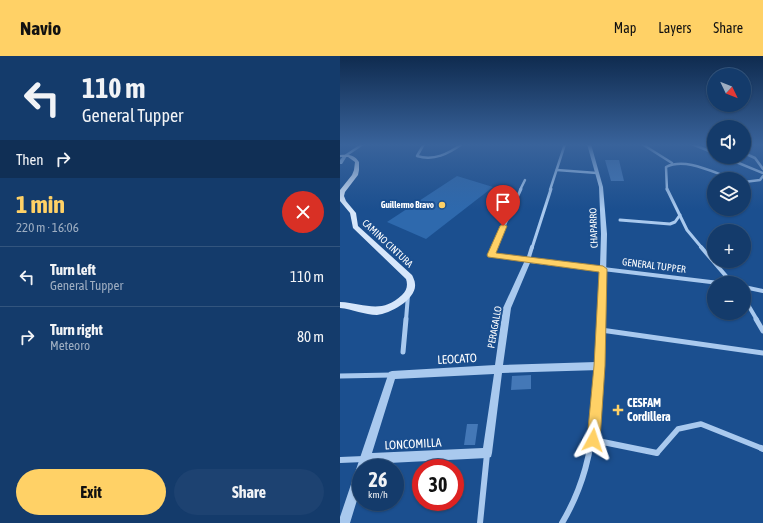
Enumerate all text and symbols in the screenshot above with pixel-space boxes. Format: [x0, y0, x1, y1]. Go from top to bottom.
text: Navio [20, 17, 61, 39]
text: Map [614, 20, 636, 36]
text: Layers [658, 20, 691, 36]
text: Share [713, 20, 743, 36]
north arrow [707, 68, 751, 112]
map controls [707, 68, 751, 320]
icon: left [16, 72, 68, 124]
text: 110 m [82, 72, 145, 104]
text: General Tupper [82, 105, 183, 126]
button: sound [707, 120, 751, 164]
icon: right [52, 148, 74, 170]
text: Then [16, 151, 44, 168]
button: layers [707, 172, 751, 216]
pin [486, 185, 520, 226]
text: 1 min [16, 191, 65, 218]
button: close [282, 191, 324, 233]
icon: arrive [492, 191, 514, 213]
place label: Guillermo Bravo [381, 200, 434, 210]
marker: Guillermo Bravo [437, 200, 447, 210]
street label: CHAPARRO [587, 207, 600, 248]
street label: CAMINO CINTURA [360, 217, 415, 270]
text: 220 m · 16:06 [16, 220, 79, 235]
button: + [707, 224, 751, 268]
street label: GENERAL TUPPER [621, 256, 686, 275]
text: Turn left [50, 261, 96, 278]
icon: left [16, 266, 38, 288]
text: 110 m [290, 268, 324, 285]
button: − [707, 276, 751, 320]
text: General Tupper [50, 278, 123, 293]
street label: PERAGALLO [485, 305, 504, 349]
text: Turn right [50, 321, 103, 338]
icon: right [16, 326, 38, 348]
text: 80 m [297, 328, 324, 345]
text: Meteoro [50, 338, 90, 353]
street label: LEOCATO [437, 351, 477, 367]
place label: CESFAM Cordillera [627, 396, 671, 424]
marker: CESFAM Cordillera [612, 404, 624, 416]
position arrow [572, 419, 614, 461]
street label: LONCOMILLA [384, 436, 442, 452]
speed limit sign: 30 [412, 459, 464, 511]
text: 26 [369, 468, 387, 491]
button: Exit [16, 469, 166, 515]
button: Share [174, 469, 324, 515]
text: km/h [368, 489, 388, 500]

